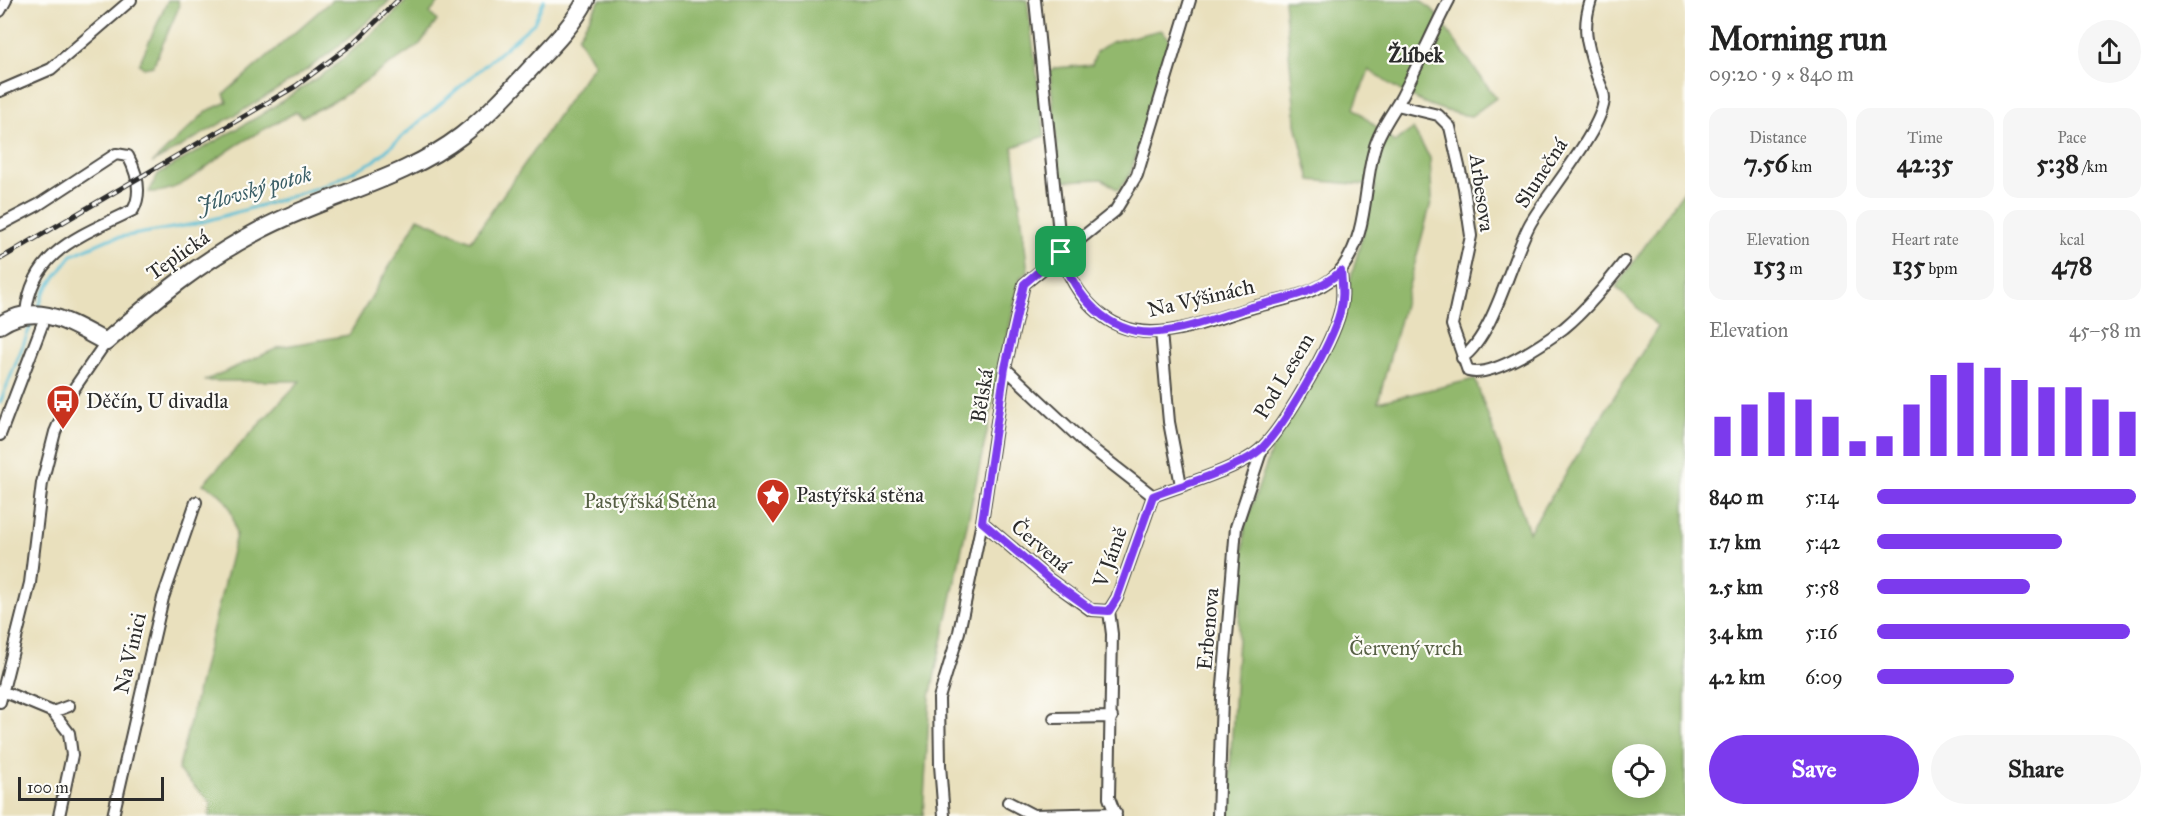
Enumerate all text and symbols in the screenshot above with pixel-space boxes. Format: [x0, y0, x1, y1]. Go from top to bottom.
text: Morning run [1709, 19, 1887, 59]
button: share [2078, 20, 2141, 83]
district label: Žlíbek [1388, 41, 1445, 68]
text: 09:20 · 9 × 840 m [1709, 62, 1854, 86]
text: Distance [1749, 128, 1807, 147]
text: Time [1907, 128, 1943, 147]
text: Pace [2057, 128, 2087, 147]
street label: Slunečná [1509, 133, 1573, 213]
text: 7.56 [1744, 147, 1788, 179]
text: 42:35 [1897, 147, 1953, 179]
text: 5:38 [2036, 147, 2079, 179]
street label: Arbesova [1464, 152, 1500, 234]
text: km [1788, 157, 1812, 176]
text: /km [2079, 157, 2108, 176]
water label: Jílovský potok [191, 160, 315, 219]
street label: Teplická [142, 224, 215, 286]
pin [1035, 226, 1086, 277]
text: Elevation [1746, 230, 1810, 249]
text: Heart rate [1891, 230, 1959, 249]
text: kcal [2059, 230, 2085, 249]
icon: arrive [1044, 235, 1077, 268]
text: 153 [1753, 249, 1786, 281]
text: 135 [1892, 249, 1925, 281]
text: 478 [2051, 249, 2093, 281]
text: m [1786, 259, 1803, 278]
text: bpm [1925, 259, 1958, 278]
street label: Na Výšinách [1145, 273, 1257, 323]
text: Elevation [1709, 318, 1788, 342]
text: 45–58 m [2069, 318, 2141, 342]
street label: Pod Lesem [1248, 328, 1320, 424]
street label: Bělská [965, 367, 999, 425]
bus stop icon: Děčín, U divadla [45, 383, 81, 430]
place label: Děčín, U divadla [86, 388, 229, 414]
place icon: Pastýřská stěna [755, 477, 791, 524]
place label: Pastýřská stěna [796, 482, 924, 508]
text: 840 m [1709, 485, 1764, 509]
text: 5:14 [1805, 485, 1838, 509]
park label: Pastýřská Stěna [584, 488, 716, 514]
street label: Červená [1006, 514, 1076, 579]
street label: V Jámě [1087, 523, 1133, 592]
text: 1.7 km [1709, 530, 1761, 554]
text: 5:42 [1805, 530, 1840, 554]
text: 2.5 km [1709, 575, 1763, 599]
text: 5:58 [1805, 575, 1839, 599]
street label: Erbenova [1191, 587, 1225, 671]
street label: Na Vinici [108, 610, 152, 696]
text: 3.4 km [1709, 620, 1763, 644]
text: 5:16 [1805, 620, 1837, 644]
park label: Červený vrch [1349, 635, 1463, 661]
text: 4.2 km [1709, 665, 1765, 689]
text: 6:09 [1805, 665, 1843, 689]
button: Save [1709, 735, 1919, 804]
button: Share [1931, 735, 2141, 804]
map controls [1612, 744, 1666, 798]
button: locate [1612, 744, 1666, 798]
scale bar [18, 774, 164, 802]
text: 100 m [27, 778, 69, 797]

